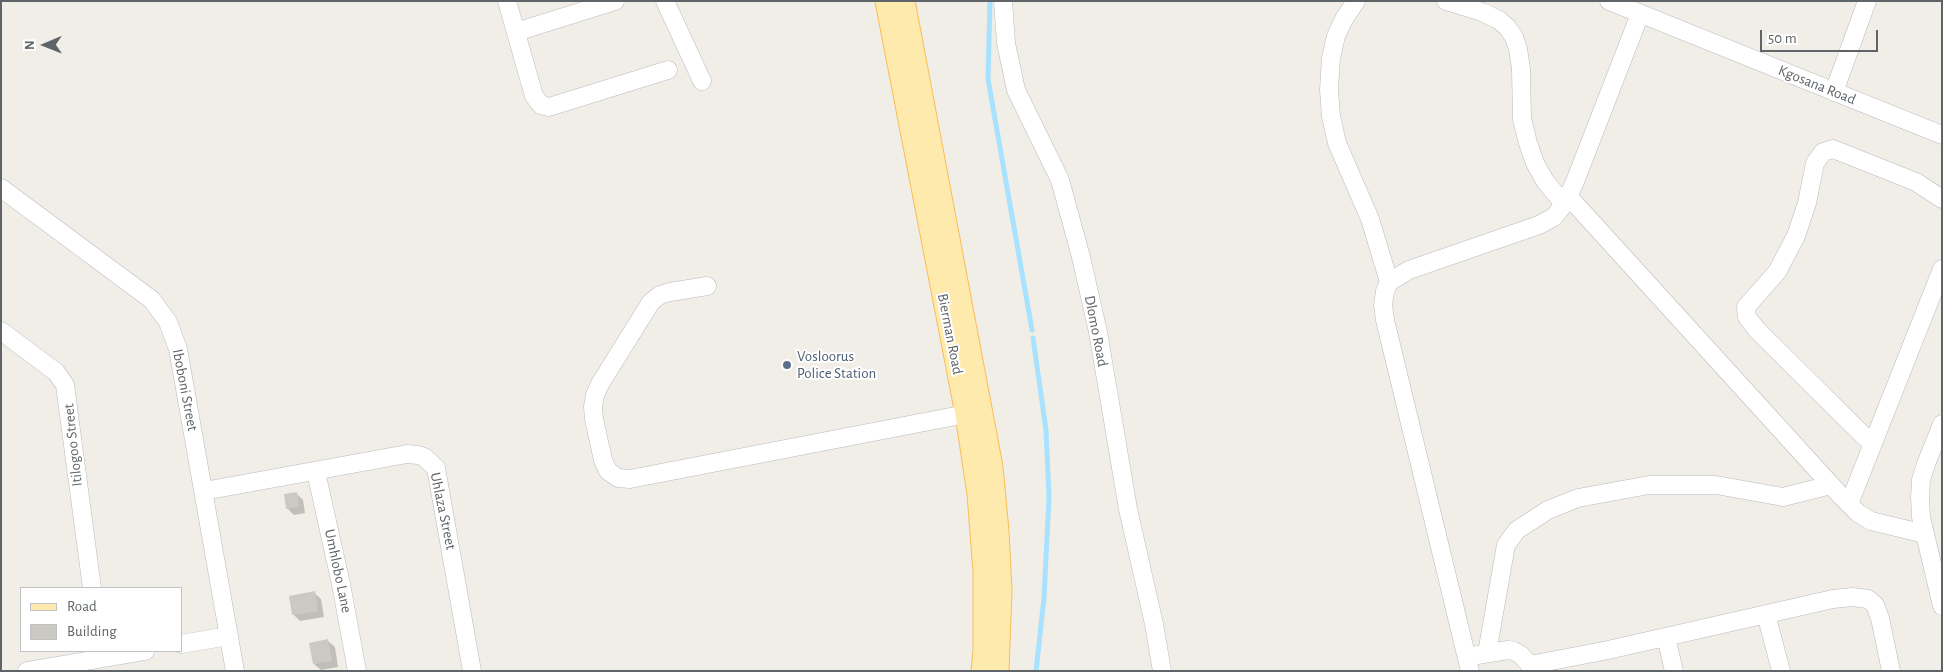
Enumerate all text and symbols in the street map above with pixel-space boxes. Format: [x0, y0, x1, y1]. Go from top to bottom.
north arrow [20, 20, 70, 70]
scale bar [1763, 20, 1880, 52]
text: 50 m [1768, 31, 1797, 46]
text: N [23, 40, 37, 50]
street label: Kgosana Road [1776, 61, 1858, 109]
street label: Bierman Road [933, 292, 967, 376]
street label: Dlomo Road [1080, 294, 1112, 368]
street label: Iboboni Street [168, 347, 202, 433]
place label: Vosloorus Police Station [797, 347, 876, 382]
marker: Vosloorus Police Station [781, 359, 793, 371]
street label: Itilogoo Street [60, 403, 86, 487]
street label: Uhlaza Street [426, 471, 460, 551]
street label: Umhlobo Lane [320, 527, 356, 615]
legend [20, 587, 182, 652]
text: Road [67, 599, 97, 614]
text: Building [67, 624, 117, 639]

